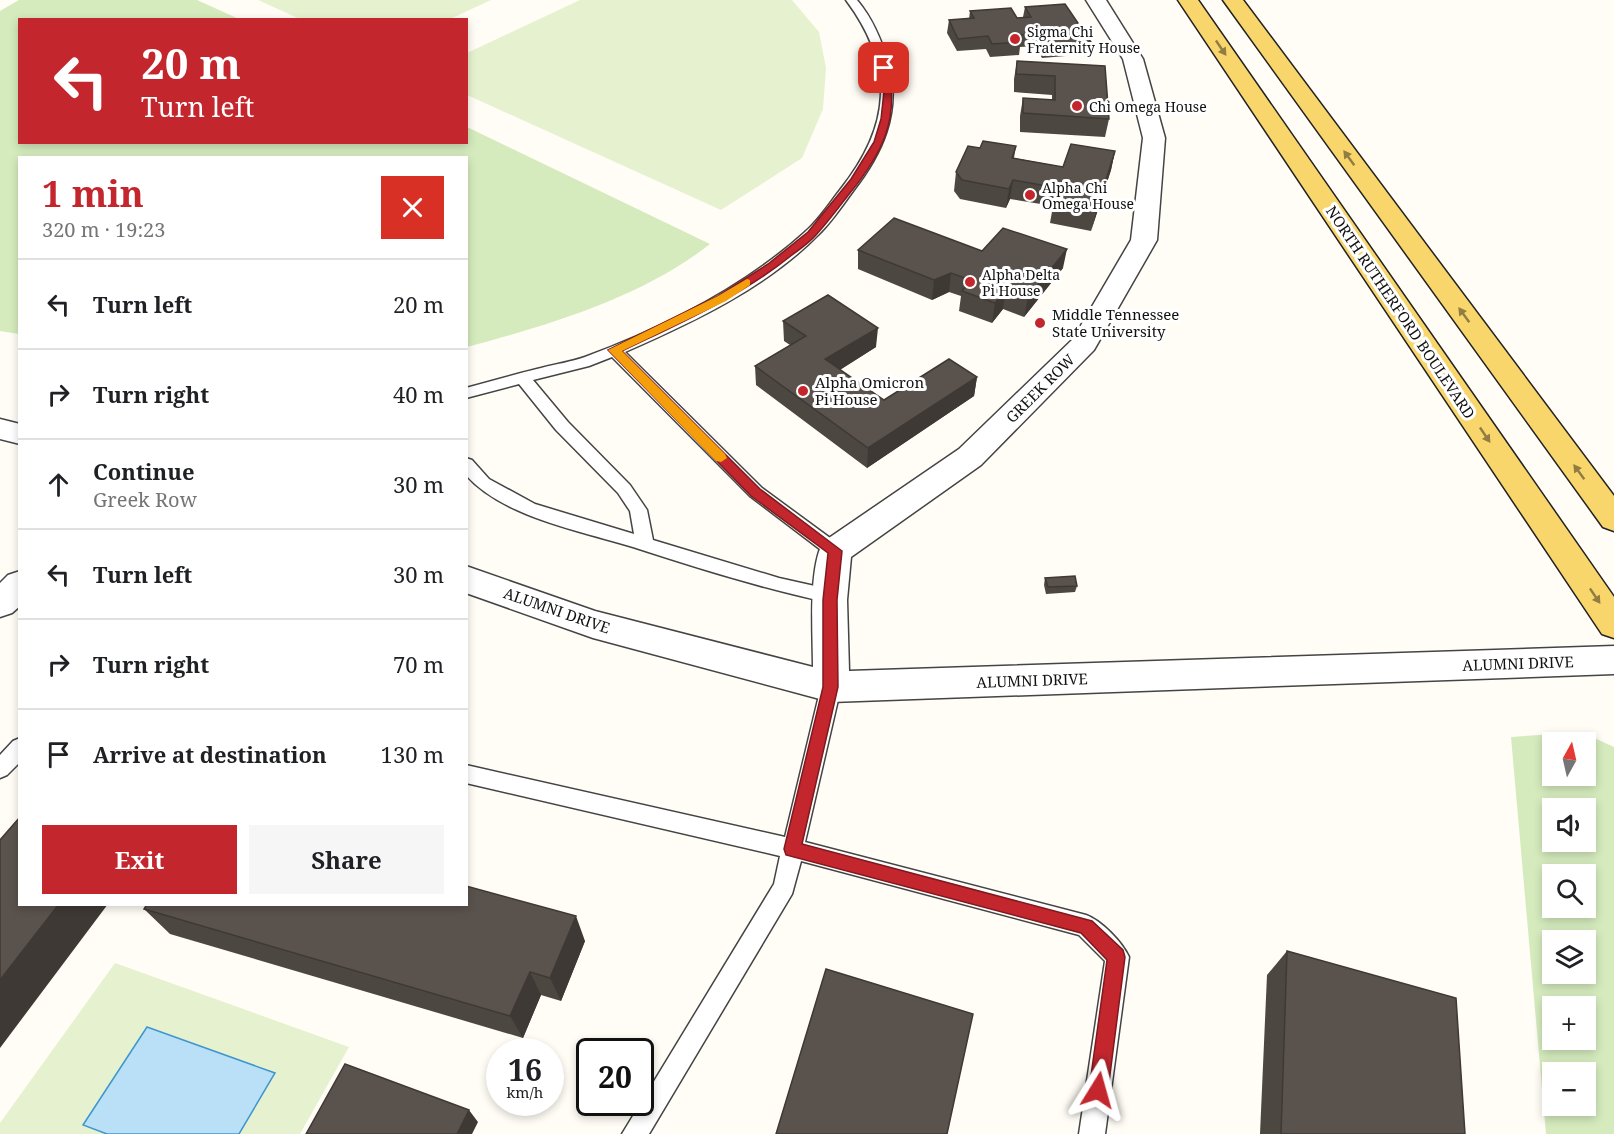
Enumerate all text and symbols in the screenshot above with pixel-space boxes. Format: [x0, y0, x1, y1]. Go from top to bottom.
place label: Sigma Chi Fraternity House [1027, 22, 1140, 57]
marker: Sigma Chi Fraternity House [1008, 32, 1022, 46]
text: 20 m [141, 34, 241, 91]
one-way arrow [1215, 40, 1227, 56]
icon: left [42, 42, 120, 120]
pin [858, 42, 909, 93]
icon: arrive [867, 51, 900, 84]
text: Turn left [141, 88, 254, 125]
place label: Chi Omega House [1089, 97, 1207, 116]
marker: Chi Omega House [1070, 99, 1084, 113]
one-way arrow [1343, 150, 1355, 165]
text: 1 min [42, 169, 144, 218]
button: close [381, 176, 444, 239]
place label: Alpha Chi Omega House [1042, 178, 1134, 213]
marker: Alpha Chi Omega House [1023, 188, 1037, 202]
street label: NORTH RUTHERFORD BOULEVARD [1322, 202, 1480, 422]
text: 320 m · 19:23 [42, 216, 165, 243]
place label: Alpha Delta Pi House [982, 265, 1060, 300]
marker: Alpha Delta Pi House [963, 275, 977, 289]
icon: left [42, 288, 75, 321]
text: Turn left [93, 289, 192, 319]
text: 20 m [393, 289, 444, 319]
place label: Middle Tennessee State University [1052, 304, 1179, 341]
one-way arrow [1458, 307, 1470, 323]
marker: Middle Tennessee State University [1033, 316, 1047, 330]
street label: GREEK ROW [1001, 349, 1079, 427]
place label: Alpha Omicron Pi House [815, 372, 925, 409]
icon: right [42, 378, 75, 411]
text: Turn right [93, 379, 209, 409]
text: 40 m [393, 379, 444, 409]
marker: Alpha Omicron Pi House [796, 384, 810, 398]
one-way arrow [1479, 426, 1491, 442]
text: Continue [93, 456, 195, 486]
one-way arrow [1574, 464, 1586, 479]
icon: ahead [42, 468, 75, 501]
text: 30 m [393, 469, 444, 499]
text: Greek Row [93, 486, 197, 513]
icon: left [42, 558, 75, 591]
text: Turn left [93, 559, 192, 589]
text: 30 m [393, 559, 444, 589]
street label: ALUMNI DRIVE [501, 582, 613, 638]
one-way arrow [1589, 588, 1600, 604]
icon: right [42, 648, 75, 681]
text: Turn right [93, 649, 209, 679]
text: 70 m [393, 649, 444, 679]
street label: ALUMNI DRIVE [1462, 651, 1574, 675]
street label: ALUMNI DRIVE [976, 668, 1088, 692]
north arrow [1542, 732, 1596, 786]
map controls [1542, 732, 1596, 1116]
icon: arrive [42, 738, 75, 771]
text: Arrive at destination [93, 739, 327, 769]
text: 130 m [381, 739, 444, 769]
button: sound [1542, 798, 1596, 852]
button: Exit [42, 825, 237, 894]
button: Share [249, 825, 444, 894]
button: search [1542, 864, 1596, 918]
button: layers [1542, 930, 1596, 984]
button: + [1542, 996, 1596, 1050]
speed limit sign: 20 [576, 1038, 654, 1116]
text: 16 [508, 1049, 542, 1090]
position arrow [1066, 1058, 1130, 1122]
button: − [1542, 1062, 1596, 1116]
text: km/h [507, 1082, 543, 1102]

